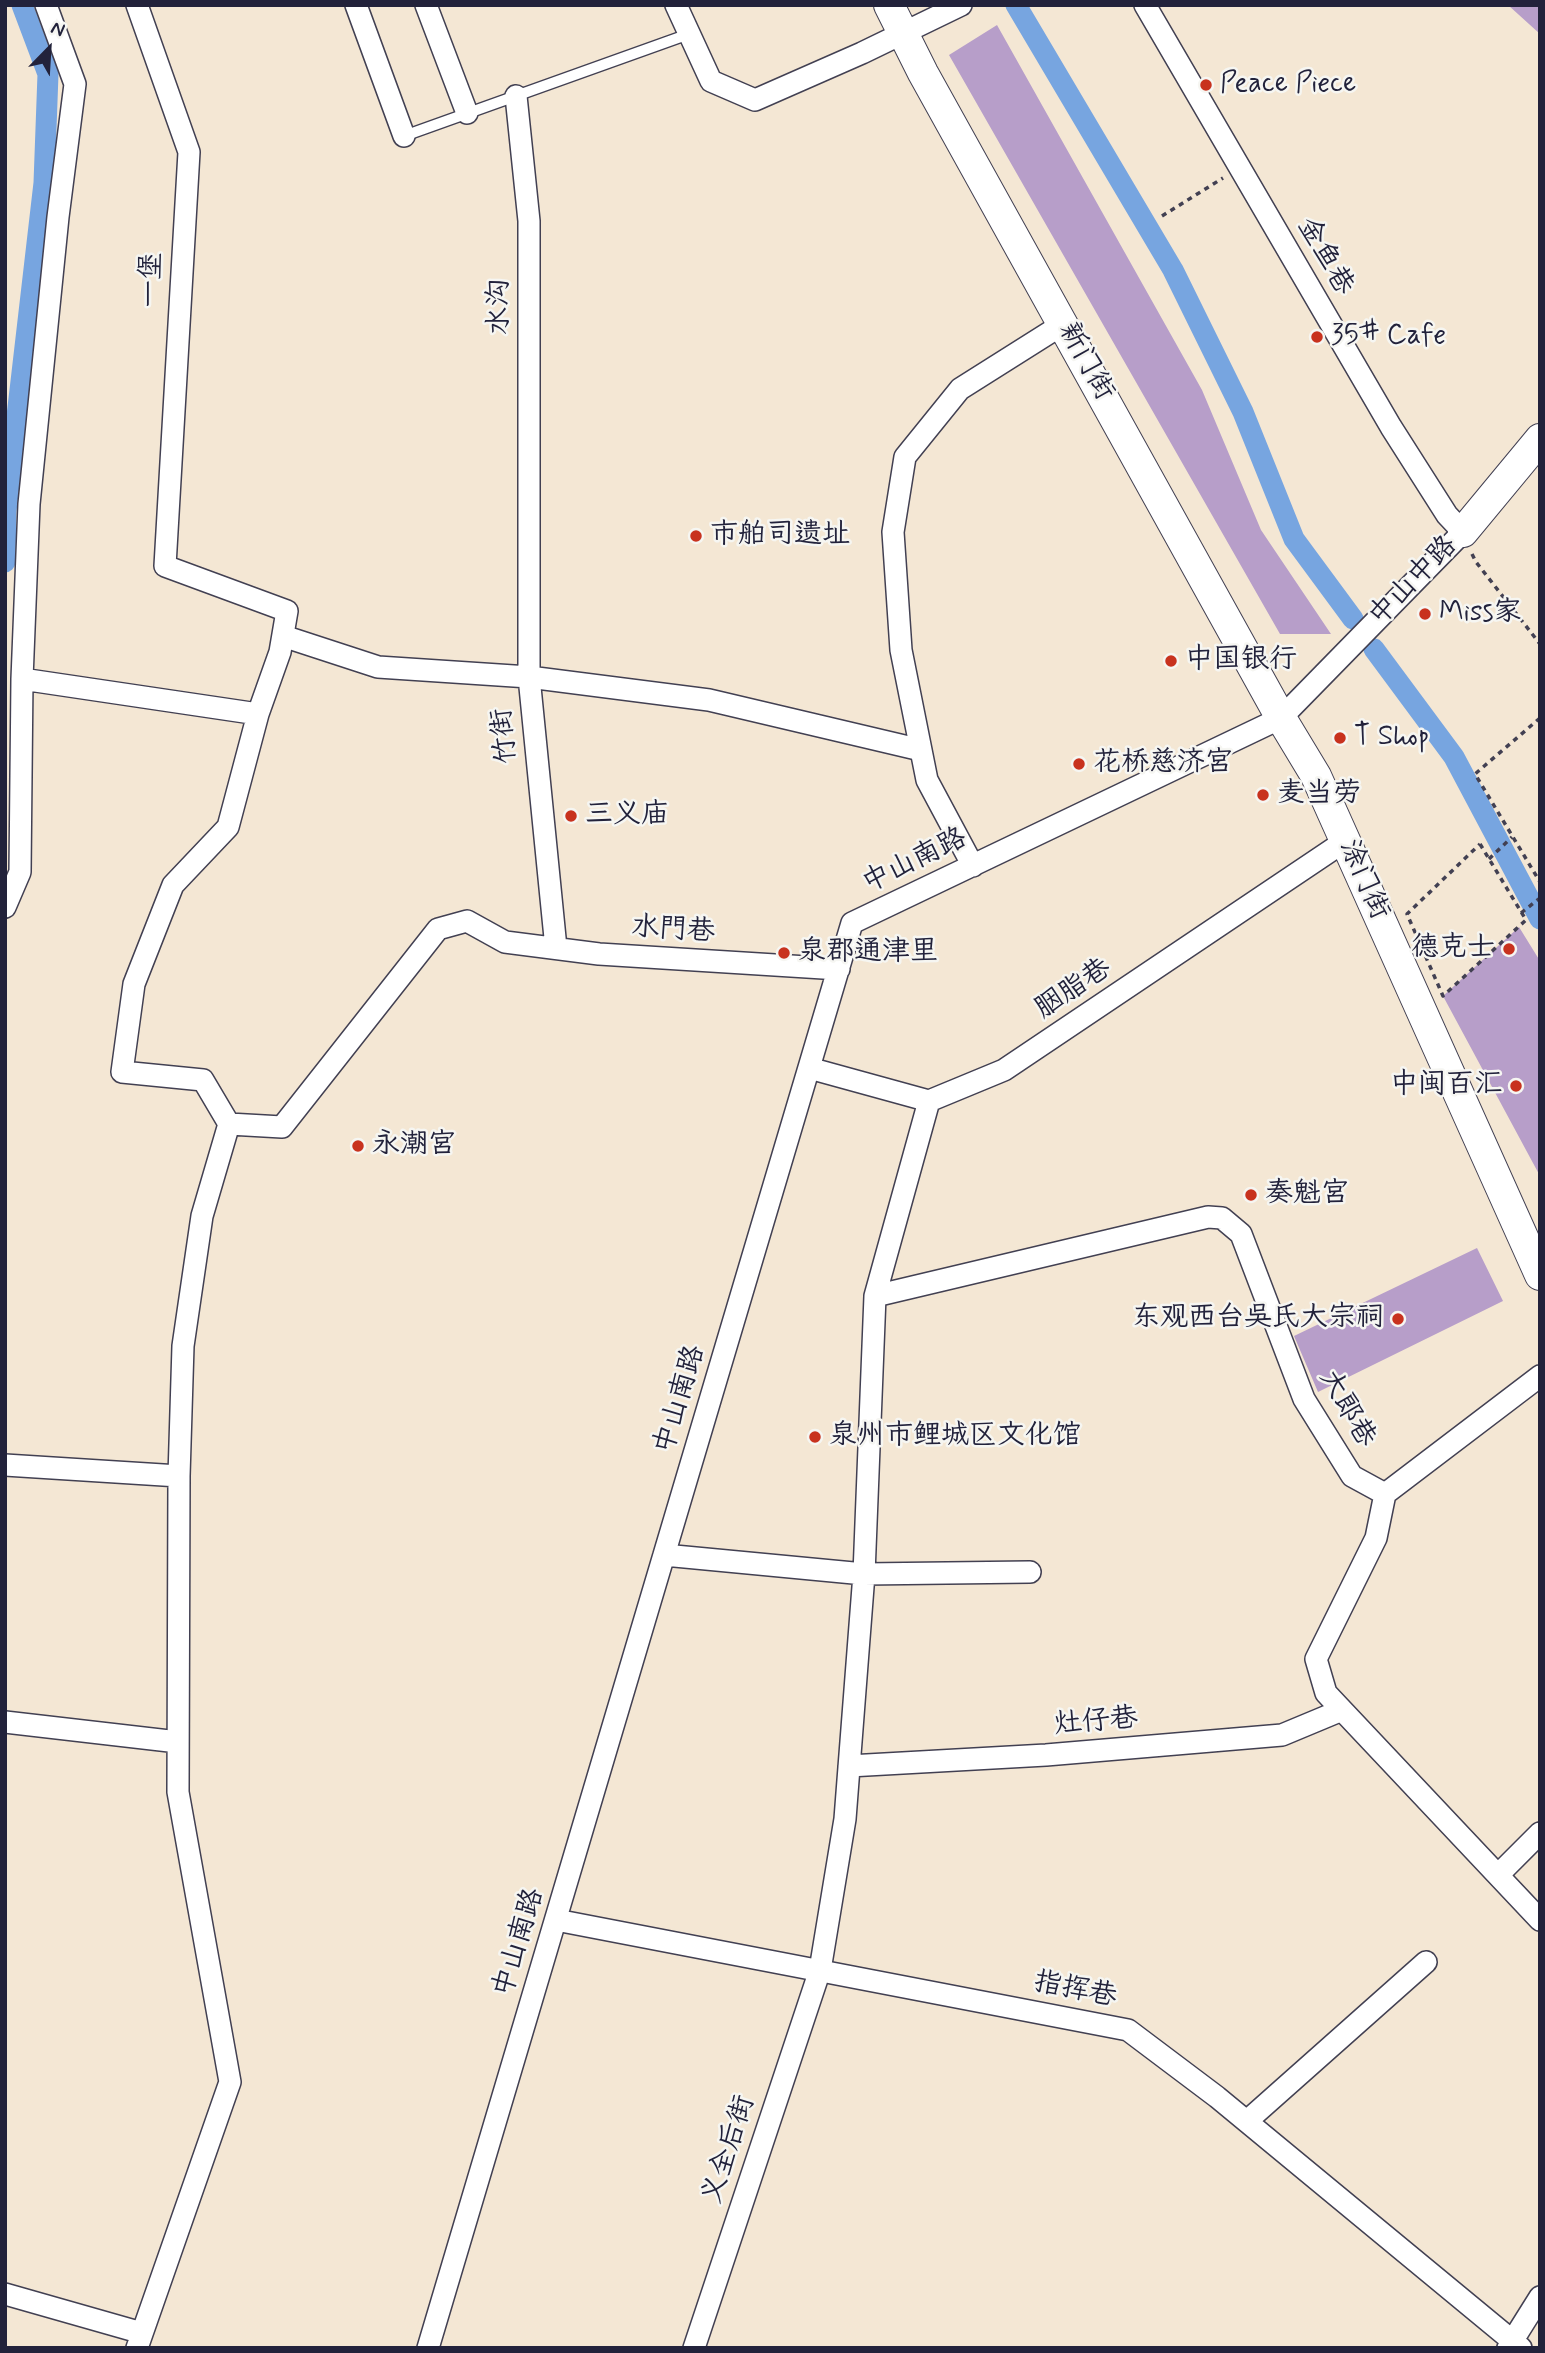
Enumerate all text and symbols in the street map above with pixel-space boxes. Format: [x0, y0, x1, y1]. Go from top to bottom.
north arrow [14, 14, 84, 84]
text: N [47, 15, 69, 43]
place label: Peace Piece [1220, 68, 1356, 102]
marker: Peace Piece [1198, 77, 1214, 93]
street label: 金鱼巷 [1288, 212, 1360, 302]
street label: 一堡 [135, 251, 171, 309]
street label: 水沟 [484, 279, 518, 335]
street label: 新门街 [1050, 317, 1120, 407]
place label: 35# Cafe [1331, 320, 1446, 354]
marker: 35# Cafe [1309, 329, 1325, 345]
place label: 市舶司遗址 [710, 519, 850, 553]
marker: 市舶司遗址 [688, 528, 704, 544]
street label: 中山中路 [1363, 530, 1465, 634]
place label: Miss家 [1439, 597, 1521, 631]
marker: Miss家 [1417, 606, 1433, 622]
place label: 中国银行 [1185, 644, 1297, 678]
marker: 中国银行 [1163, 653, 1179, 669]
street label: 竹街 [486, 706, 526, 766]
place label: T Shop [1354, 721, 1429, 755]
marker: T Shop [1332, 730, 1348, 746]
place label: 花桥慈济宫 [1093, 747, 1233, 781]
marker: 花桥慈济宫 [1071, 756, 1087, 772]
place label: 麦当劳 [1277, 778, 1361, 812]
marker: 麦当劳 [1255, 787, 1271, 803]
place label: 三义庙 [585, 799, 669, 833]
marker: 三义庙 [563, 808, 579, 824]
street label: 中山南路 [857, 822, 973, 902]
street label: 涂门街 [1331, 835, 1395, 925]
street label: 水門巷 [630, 911, 716, 951]
place label: 德克士 [1411, 932, 1495, 966]
place label: 泉郡通津里 [798, 936, 938, 970]
marker: 德克士 [1501, 941, 1517, 957]
marker: 泉郡通津里 [776, 945, 792, 961]
street label: 胭脂巷 [1030, 953, 1118, 1027]
place label: 中闽百汇 [1390, 1069, 1502, 1103]
marker: 中闽百汇 [1508, 1078, 1524, 1094]
place label: 永潮宫 [372, 1129, 456, 1163]
marker: 永潮宫 [350, 1138, 366, 1154]
place label: 奏魁宫 [1265, 1178, 1349, 1212]
marker: 奏魁宫 [1243, 1187, 1259, 1203]
place label: 东观西台吴氏大宗祠 [1132, 1302, 1384, 1336]
marker: 东观西台吴氏大宗祠 [1390, 1311, 1406, 1327]
street label: 中山南路 [649, 1342, 713, 1458]
street label: 大郎巷 [1310, 1364, 1382, 1454]
place label: 泉州市鲤城区文化馆 [829, 1420, 1081, 1454]
marker: 泉州市鲤城区文化馆 [807, 1429, 823, 1445]
street label: 灶仔巷 [1053, 1703, 1139, 1743]
street label: 中山南路 [488, 1885, 552, 2001]
street label: 指挥巷 [1031, 1966, 1119, 2016]
street label: 义全后街 [697, 2092, 763, 2208]

